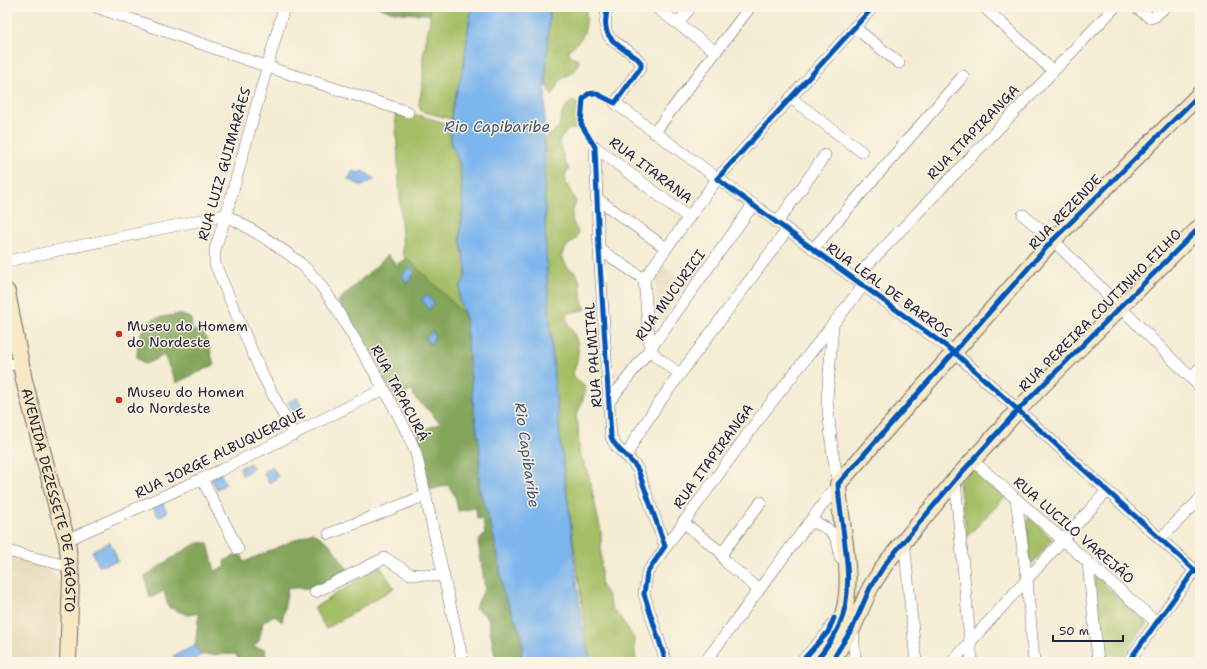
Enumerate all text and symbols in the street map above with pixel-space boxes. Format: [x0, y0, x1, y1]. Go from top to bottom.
street label: RUA ITAPIRANGA [923, 81, 1023, 183]
street label: RUA LUIZ GUIMARÃES [193, 85, 255, 243]
water label: Rio Capibaribe [444, 117, 550, 137]
street label: RUA ITARANA [606, 133, 696, 207]
street label: RUA REZENDE [1024, 170, 1106, 254]
street label: RUA PEREIRA COUTINHO FILHO [1015, 225, 1185, 395]
street label: RUA LEAL DE BARROS [823, 238, 955, 342]
street label: RUA MUCURICI [631, 246, 709, 344]
street label: RUA PALMITAL [580, 302, 606, 408]
place label: Museu do Homem do Nordeste [127, 317, 248, 351]
marker: Museu do Homem do Nordeste [114, 329, 124, 339]
street label: RUA TAPACURÁ [367, 342, 433, 444]
place label: Museu do Homen do Nordeste [127, 383, 245, 417]
street label: AVENIDA DEZESSETE DE AGOSTO [17, 386, 80, 613]
marker: Museu do Homen do Nordeste [114, 395, 124, 405]
street label: RUA ITAPIRANGA [669, 400, 757, 512]
water label: Rio Capibaribe [510, 401, 544, 509]
street label: RUA JORGE ALBUQUERQUE [132, 404, 308, 502]
street label: RUA LUCILO VAREJÃO [1010, 472, 1139, 587]
scale bar [1053, 617, 1123, 643]
text: 50 m [1059, 623, 1089, 639]

